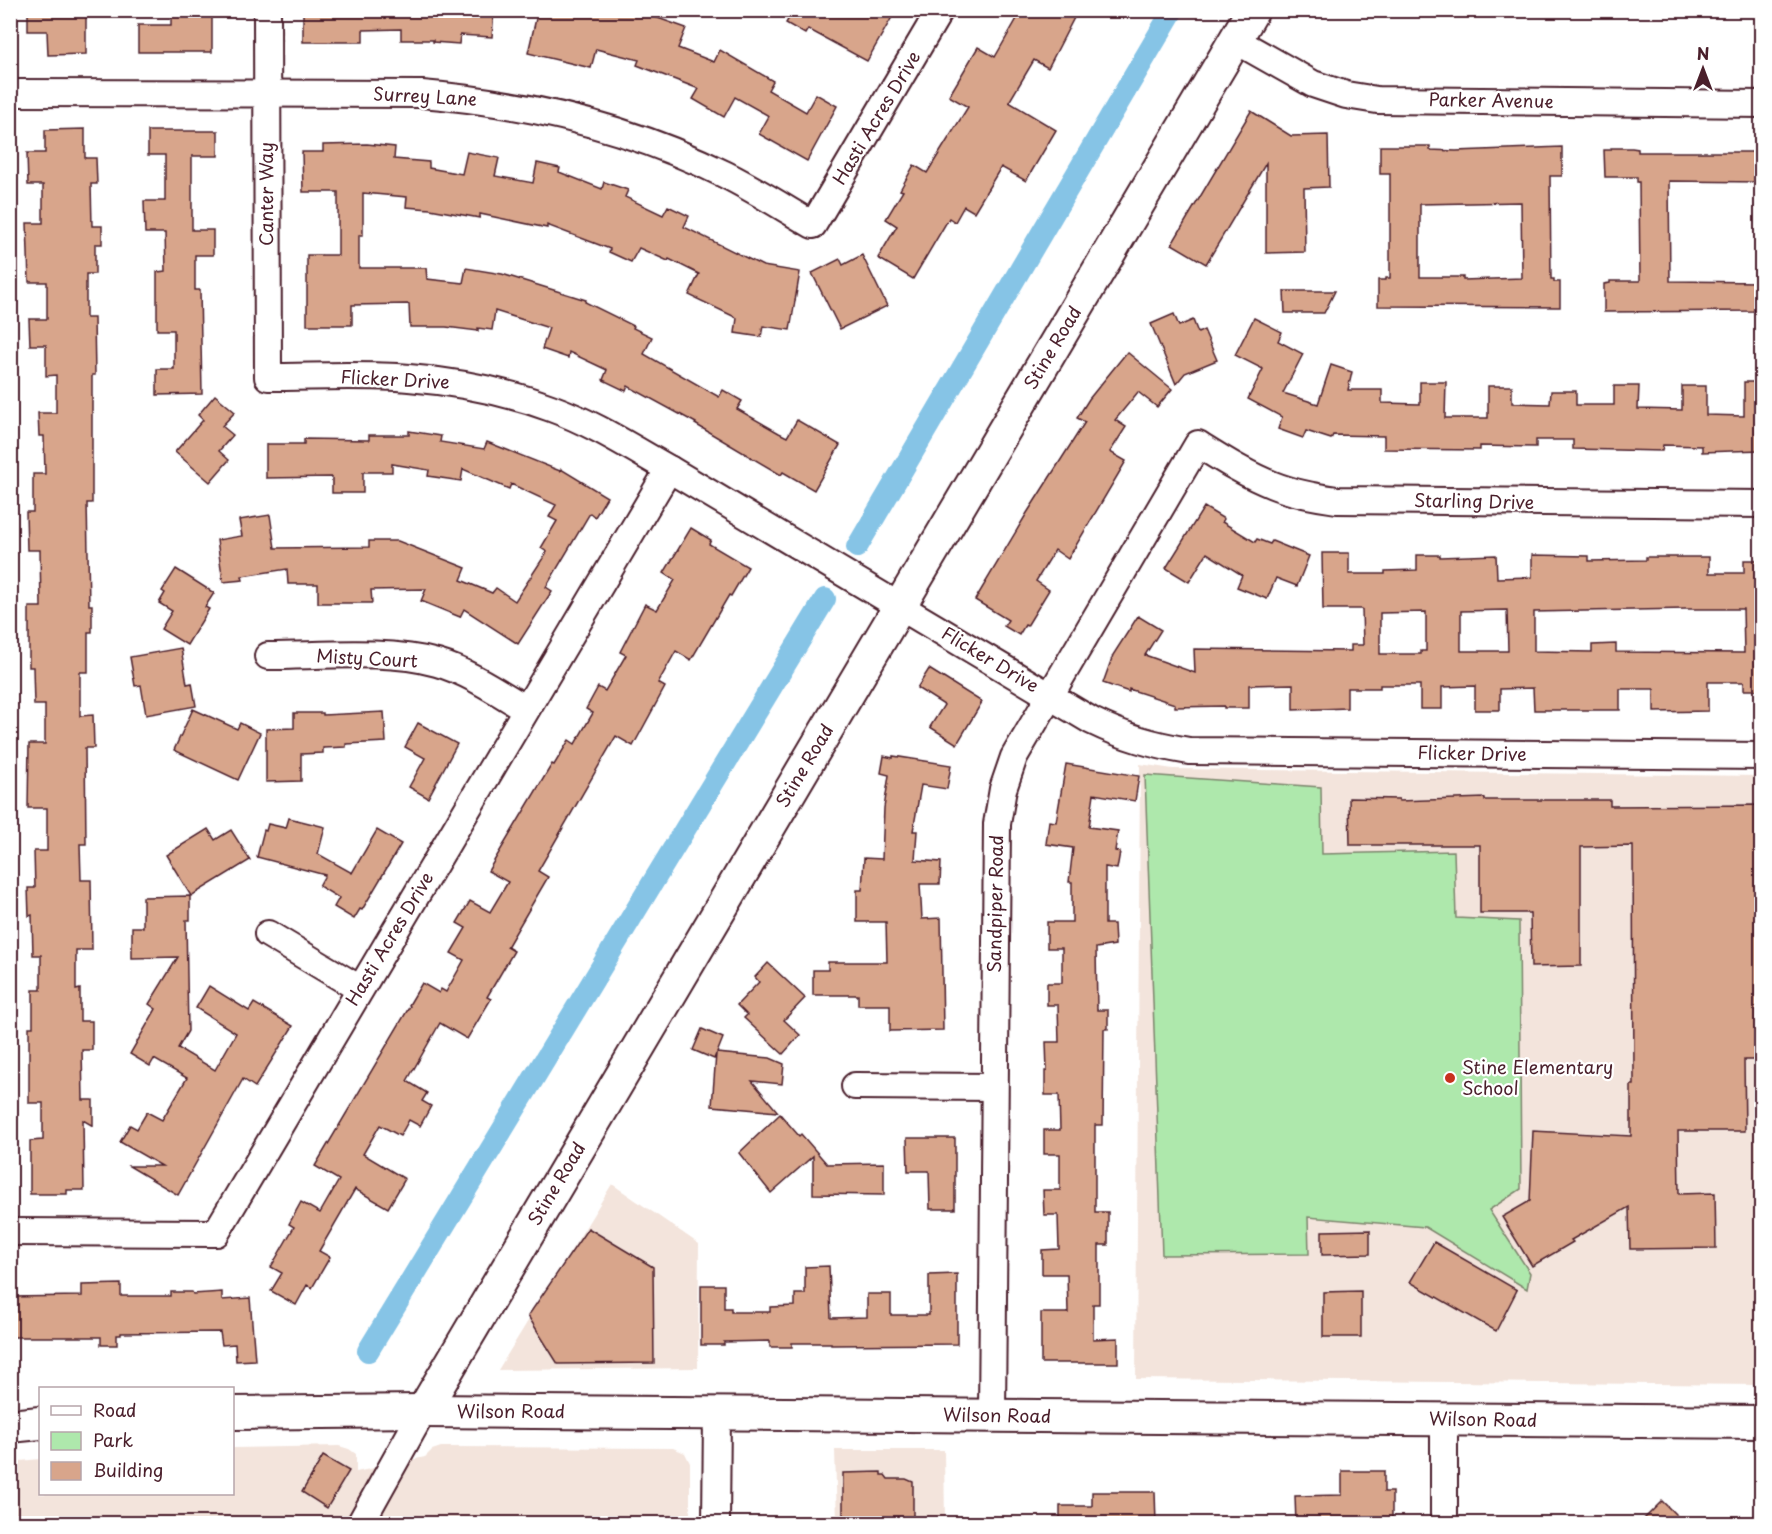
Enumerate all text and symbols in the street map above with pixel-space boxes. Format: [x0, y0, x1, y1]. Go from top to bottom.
north arrow [1673, 39, 1733, 99]
text: N [1697, 41, 1709, 65]
street label: Hasti Acres Drive [825, 45, 926, 189]
street label: Surrey Lane [373, 79, 478, 112]
street label: Parker Avenue [1428, 85, 1554, 114]
street label: Canter Way [252, 142, 279, 246]
street label: Stine Road [1016, 300, 1087, 394]
street label: Flicker Drive [340, 362, 450, 395]
street label: Starling Drive [1414, 486, 1534, 515]
street label: Flicker Drive [937, 619, 1045, 698]
street label: Misty Court [316, 641, 419, 674]
street label: Stine Road [768, 718, 839, 812]
street label: Flicker Drive [1417, 738, 1527, 767]
street label: Sandpiper Road [980, 835, 1009, 973]
street label: Hasti Acres Drive [338, 866, 439, 1010]
place label: Stine Elementary School [1462, 1053, 1613, 1101]
marker: Stine Elementary School [1443, 1071, 1457, 1085]
street label: Stine Road [520, 1136, 591, 1230]
legend [39, 1387, 234, 1495]
text: Road [93, 1396, 137, 1423]
street label: Wilson Road [457, 1397, 565, 1424]
street label: Wilson Road [943, 1400, 1051, 1429]
street label: Wilson Road [1429, 1404, 1537, 1433]
text: Park [93, 1426, 133, 1453]
text: Building [93, 1456, 163, 1483]

